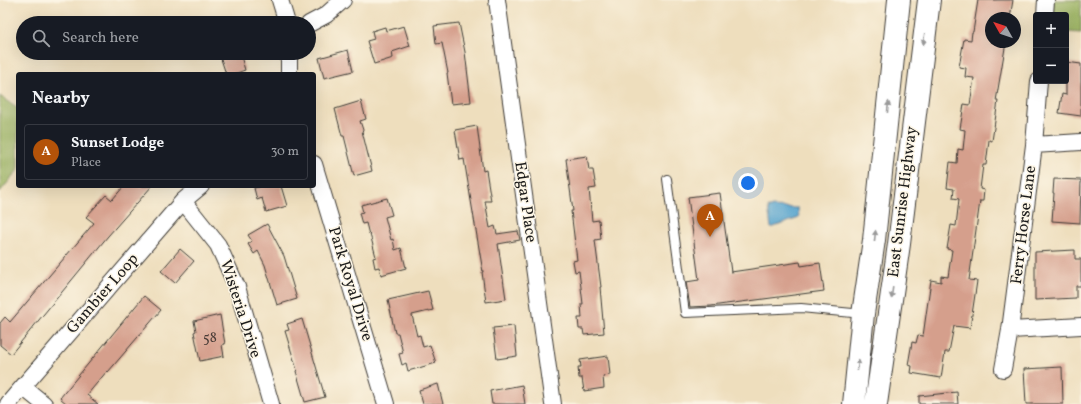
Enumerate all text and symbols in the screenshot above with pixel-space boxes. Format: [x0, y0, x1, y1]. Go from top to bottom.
north arrow [985, 12, 1021, 48]
map controls [1033, 12, 1069, 84]
button: + [1033, 12, 1069, 48]
search box [16, 16, 316, 60]
icon: search [30, 27, 52, 49]
text: Search here [62, 28, 139, 49]
one-way arrow [921, 33, 927, 45]
button: − [1033, 48, 1069, 84]
text: Nearby [32, 87, 90, 110]
one-way arrow [885, 101, 892, 113]
street label: East Sunrise Highway [883, 125, 923, 279]
text: Sunset Lodge [71, 133, 164, 154]
text: A [41, 143, 51, 161]
text: 30 m [271, 143, 299, 161]
text: Place [71, 154, 101, 172]
street label: Edgar Place [508, 160, 542, 244]
street label: Ferry Horse Lane [1006, 164, 1042, 286]
your location [738, 173, 758, 193]
pin: A [697, 204, 723, 237]
street label: Park Royal Drive [322, 224, 378, 344]
one-way arrow [872, 230, 878, 242]
street label: Gambier Loop [62, 249, 144, 339]
street label: Wisteria Drive [214, 257, 266, 361]
one-way arrow [889, 287, 895, 299]
house number: 58 [203, 329, 217, 348]
one-way arrow [855, 359, 861, 371]

